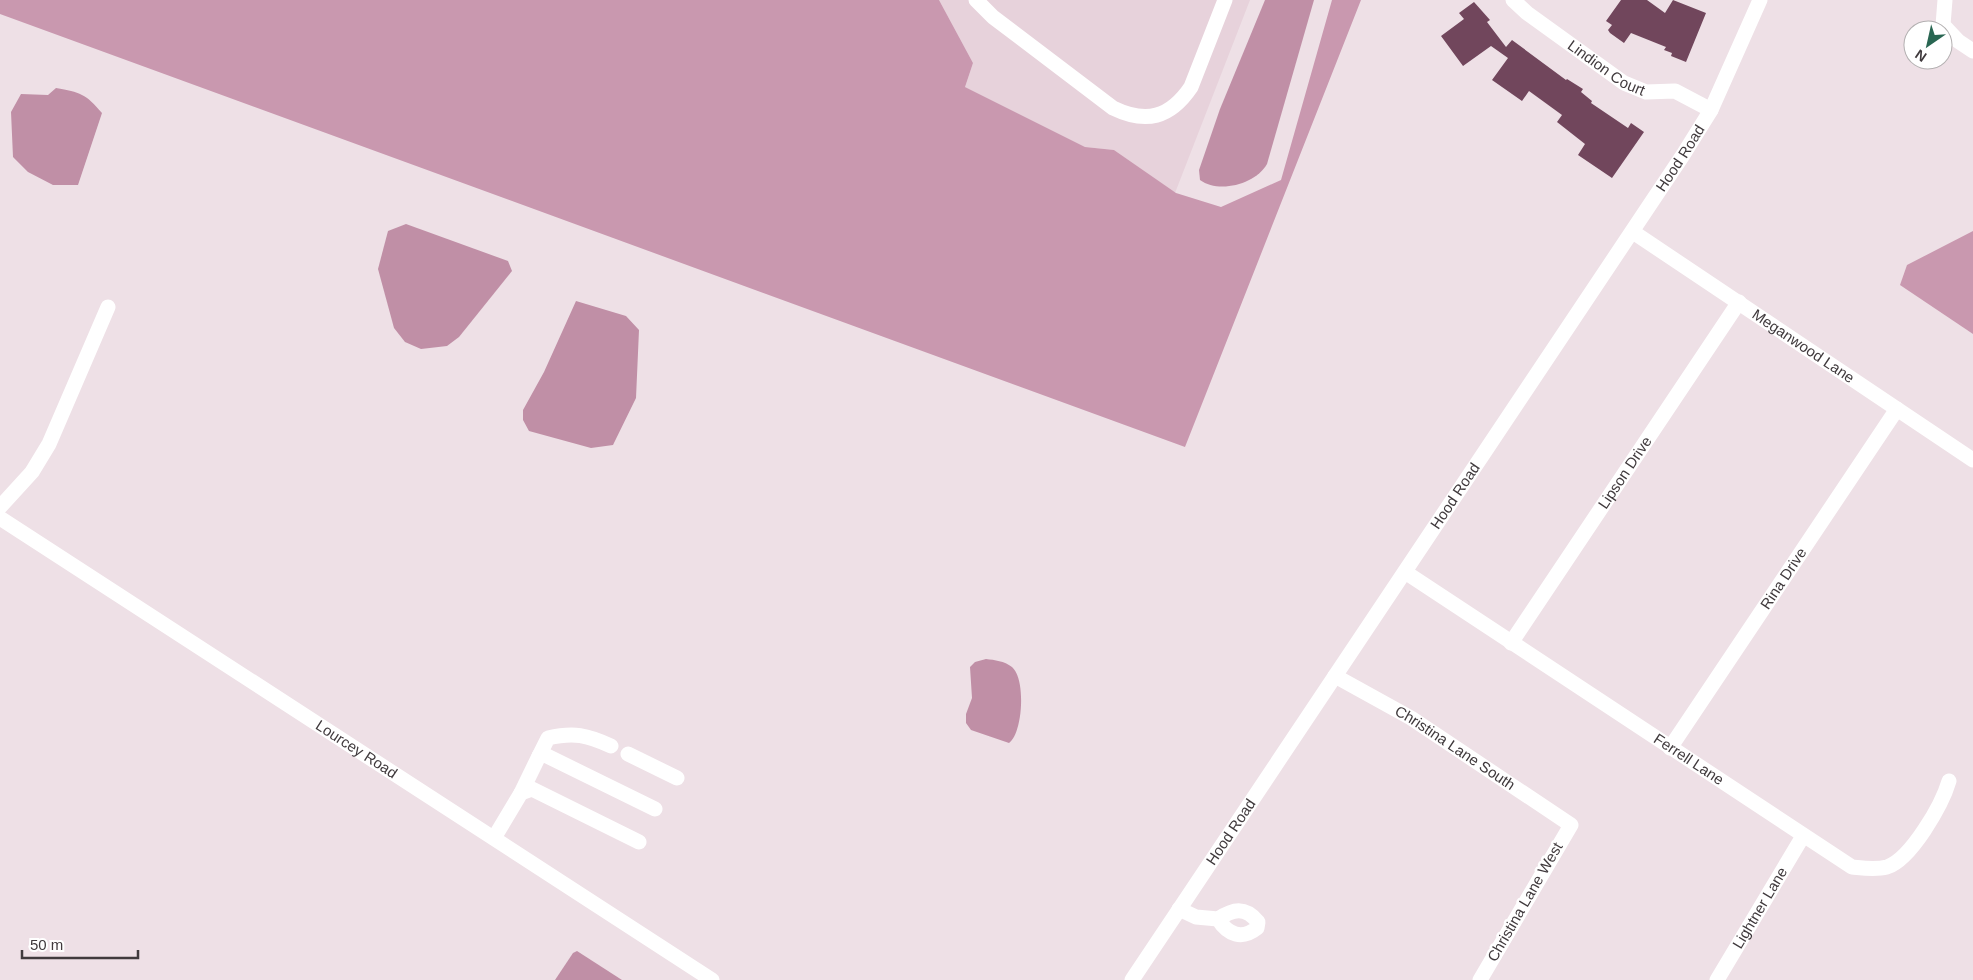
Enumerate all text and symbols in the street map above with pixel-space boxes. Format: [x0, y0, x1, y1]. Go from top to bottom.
north arrow [1903, 20, 1953, 70]
street label: Lindion Court [1565, 36, 1648, 99]
text: N [1912, 46, 1929, 65]
street label: Hood Road [1652, 121, 1708, 194]
street label: Meganwood Lane [1749, 305, 1858, 386]
street label: Lipson Drive [1594, 433, 1655, 512]
street label: Hood Road [1427, 459, 1483, 532]
street label: Rina Drive [1757, 544, 1810, 612]
street label: Christina Lane South [1392, 702, 1518, 793]
street label: Lourcey Road [313, 716, 401, 781]
street label: Ferrell Lane [1651, 730, 1727, 788]
street label: Hood Road [1202, 795, 1259, 868]
street label: Christina Lane West [1484, 838, 1566, 964]
street label: Lightner Lane [1729, 864, 1790, 951]
scale bar [22, 928, 139, 960]
text: 50 m [30, 936, 63, 953]

